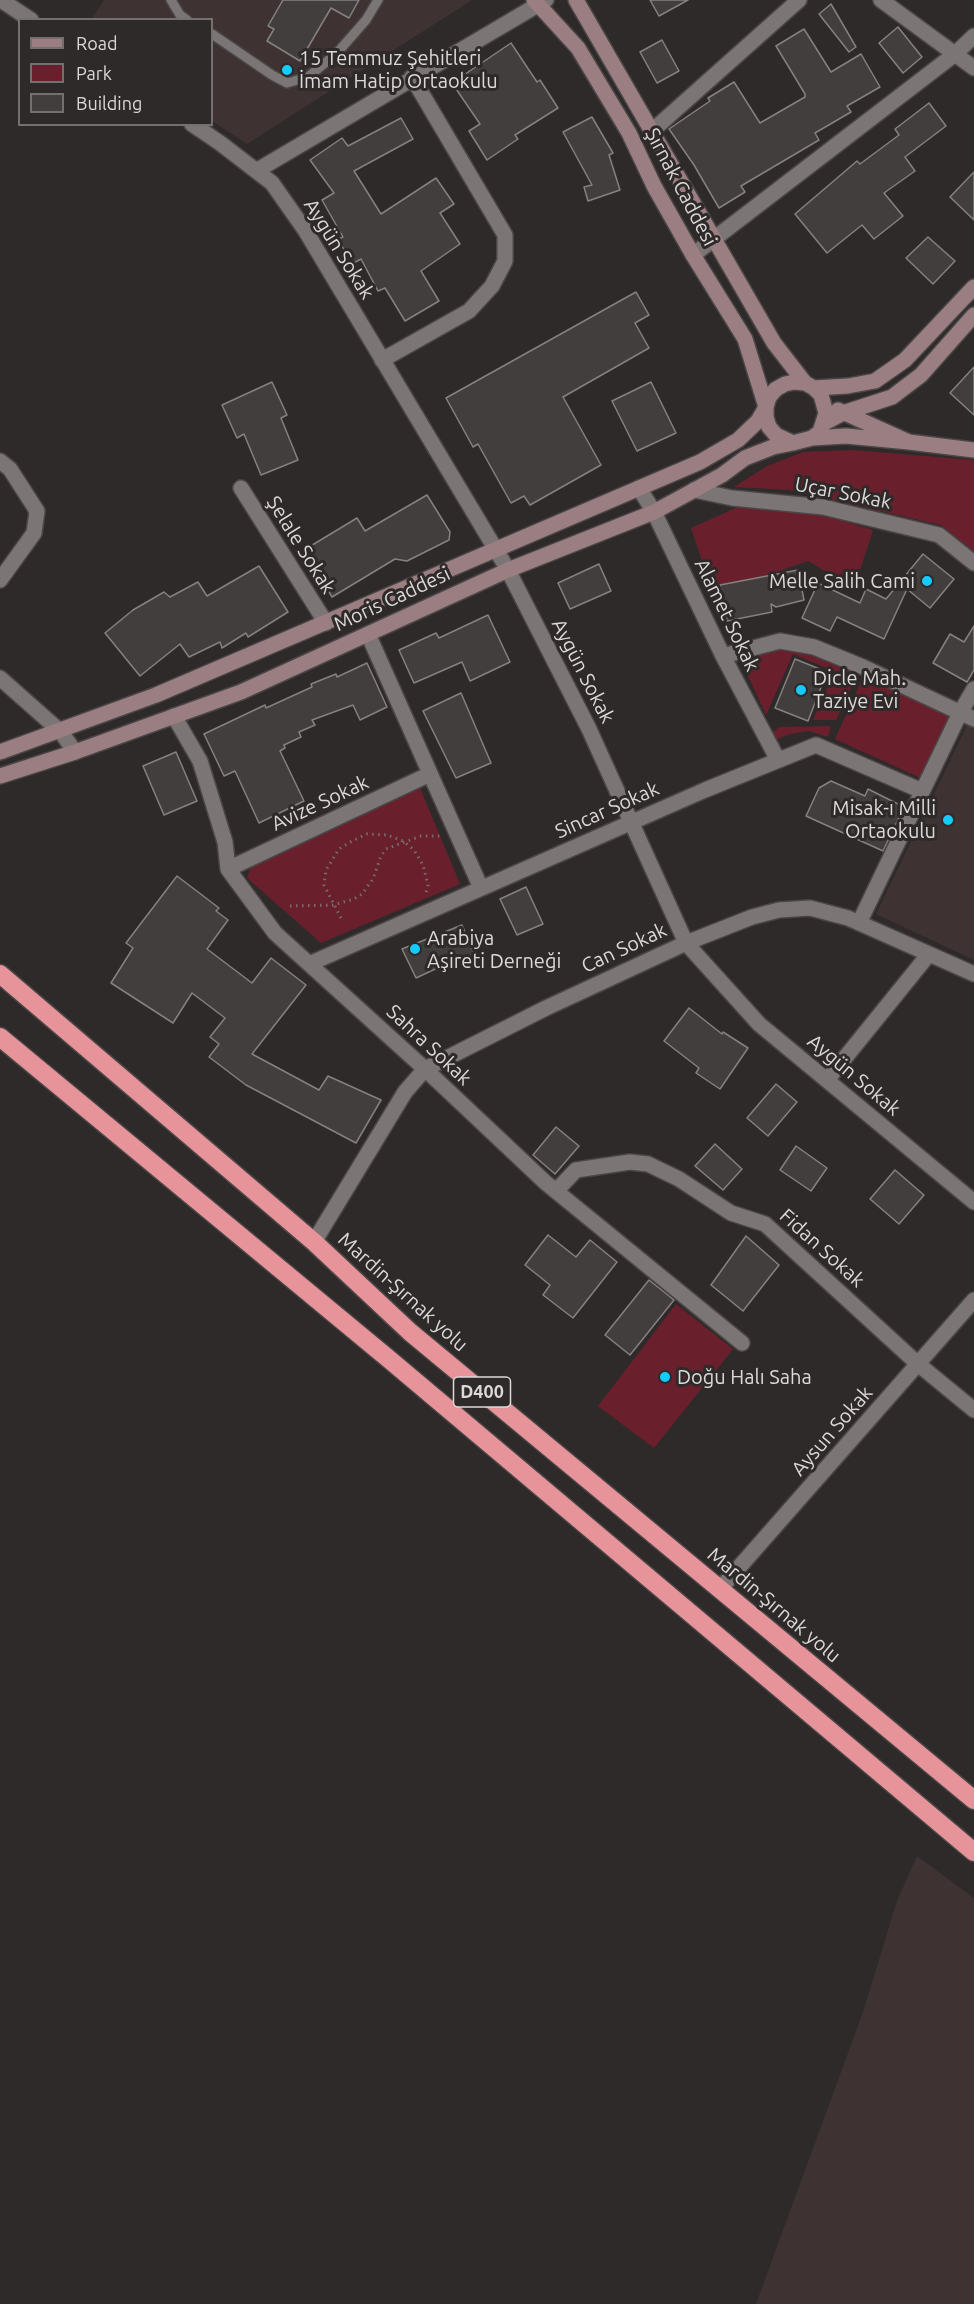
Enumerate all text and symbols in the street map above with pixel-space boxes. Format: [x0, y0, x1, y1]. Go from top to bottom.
legend [18, 18, 213, 126]
text: Road [76, 33, 118, 53]
place label: 15 Temmuz Şehitleri İmam Hatip Ortaokulu [299, 46, 498, 93]
text: Park [76, 63, 112, 83]
marker: 15 Temmuz Şehitleri İmam Hatip Ortaokulu [280, 63, 294, 77]
text: Building [76, 93, 142, 113]
street label: Şırnak Caddesi [640, 124, 722, 250]
street label: Aygün Sokak [299, 194, 379, 304]
street label: Uçar Sokak [793, 472, 893, 514]
street label: Şelale Sokak [262, 492, 340, 598]
street label: Alamet Sokak [689, 555, 765, 675]
street label: Moris Caddesi [330, 562, 454, 636]
place label: Melle Salih Cami [769, 569, 915, 593]
marker: Melle Salih Cami [920, 574, 934, 588]
street label: Aygün Sokak [546, 615, 620, 727]
place label: Dicle Mah. Taziye Evi [813, 666, 906, 713]
marker: Dicle Mah. Taziye Evi [794, 683, 808, 697]
street label: Avize Sokak [268, 770, 372, 836]
street label: Sincar Sokak [551, 776, 663, 844]
place label: Misak-ı Milli Ortaokulu [832, 796, 936, 843]
marker: Misak-ı Milli Ortaokulu [941, 813, 955, 827]
street label: Can Sokak [578, 918, 670, 978]
place label: Arabiya Aşireti Derneği [427, 926, 561, 973]
marker: Arabiya Aşireti Derneği [408, 942, 422, 956]
street label: Sahra Sokak [382, 1000, 476, 1090]
street label: Aygün Sokak [803, 1029, 905, 1121]
street label: Fidan Sokak [775, 1204, 869, 1292]
street label: Mardin-Şırnak yolu [333, 1227, 473, 1357]
place label: Doğu Halı Saha [677, 1365, 812, 1389]
marker: Doğu Halı Saha [658, 1370, 672, 1384]
road number: D400 [454, 1377, 510, 1407]
street label: Aysun Sokak [786, 1381, 878, 1481]
street label: Mardin-Şırnak yolu [703, 1542, 845, 1668]

